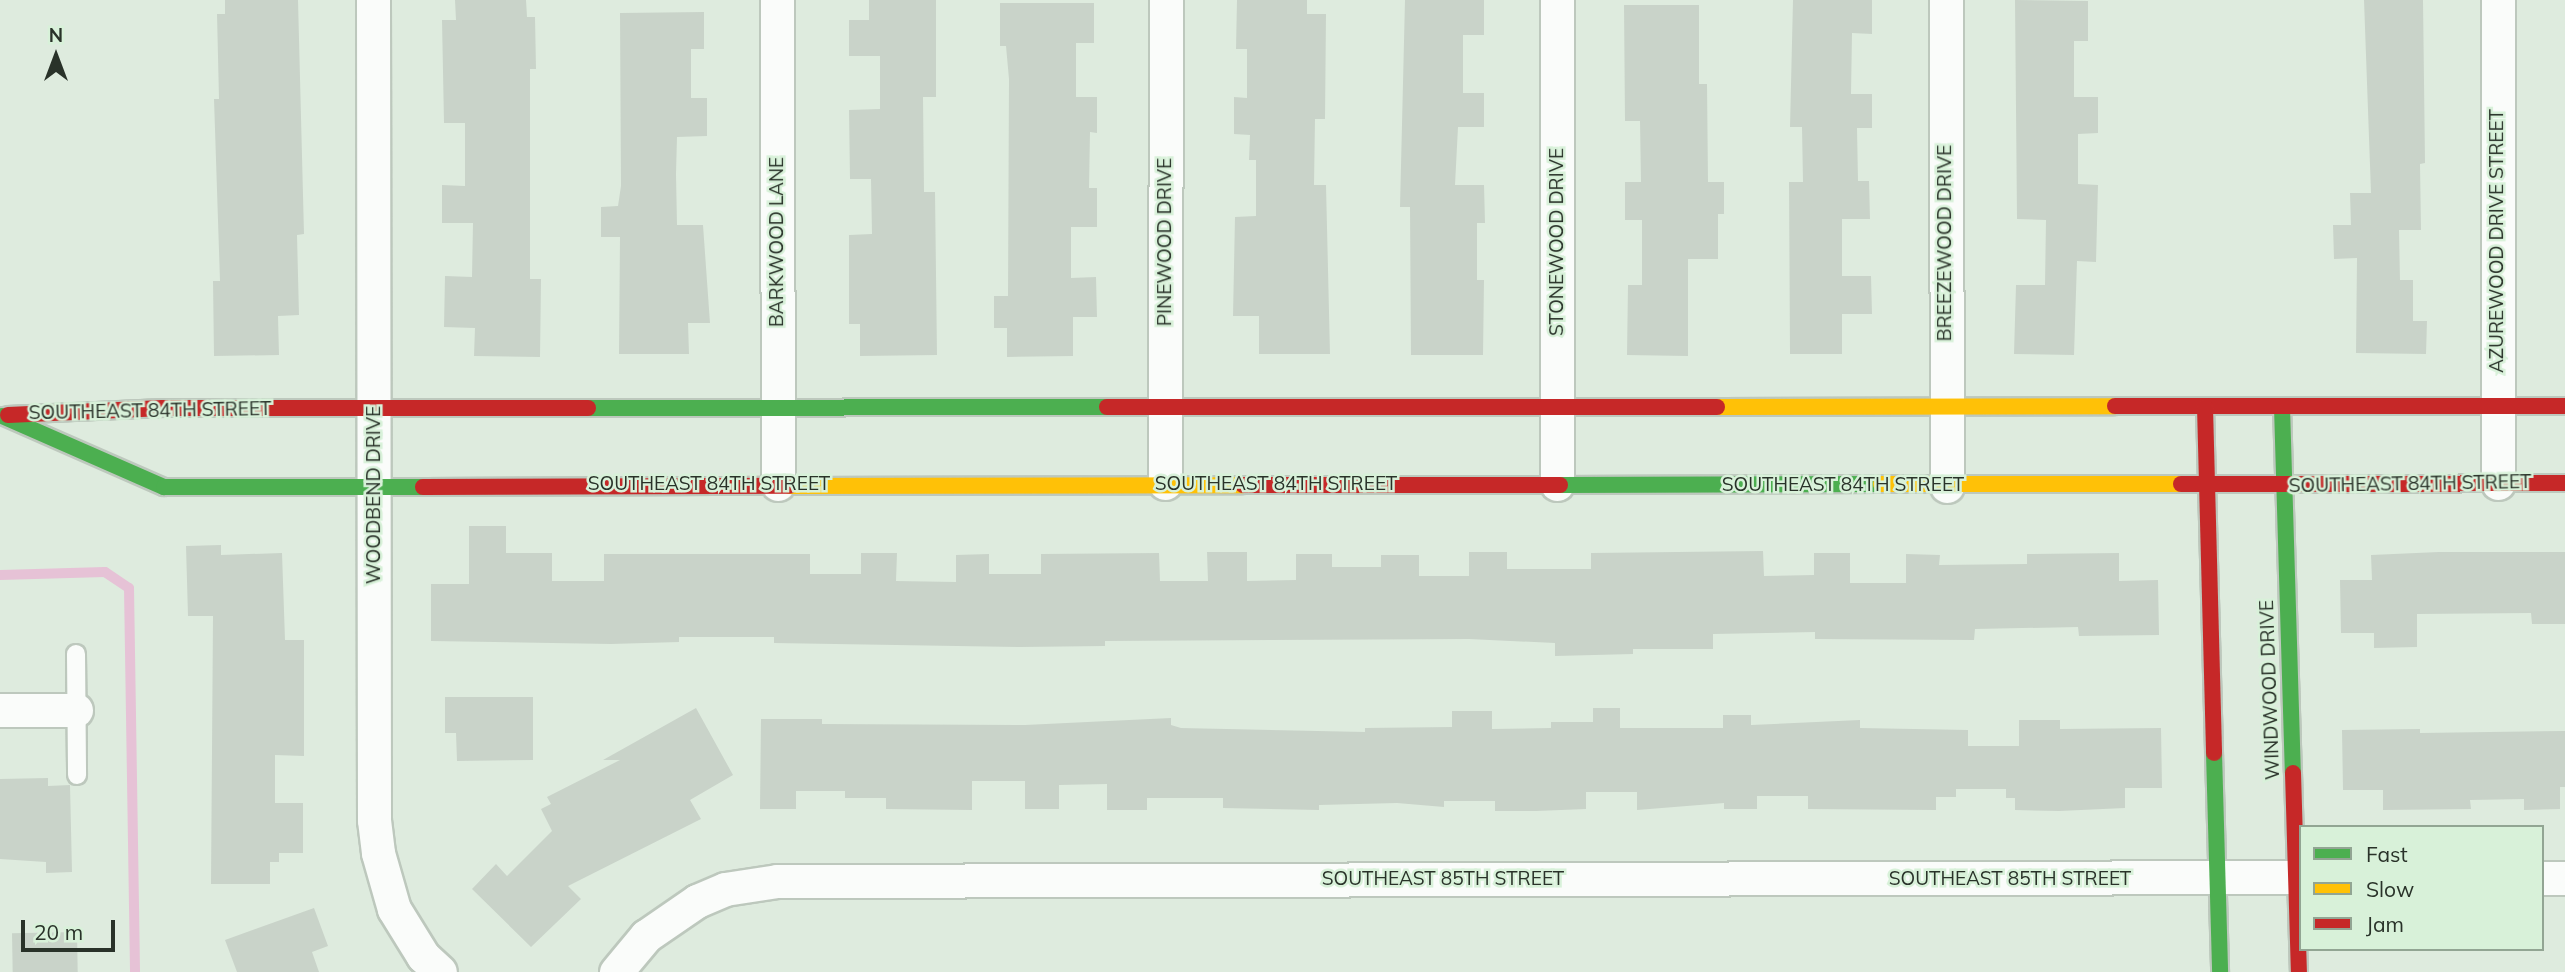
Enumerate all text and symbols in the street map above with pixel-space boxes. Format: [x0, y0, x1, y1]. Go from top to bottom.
north arrow [21, 21, 91, 91]
text: N [49, 23, 63, 47]
street label: AZUREWOOD DRIVE STREET [2486, 109, 2508, 373]
street label: BREEZEWOOD DRIVE [1934, 145, 1956, 341]
street label: STONEWOOD DRIVE [1546, 148, 1568, 336]
street label: BARKWOOD LANE [766, 157, 788, 327]
street label: PINEWOOD DRIVE [1154, 158, 1176, 326]
street label: SOUTHEAST 84TH STREET [28, 397, 272, 425]
street label: WOODBEND DRIVE [363, 406, 385, 584]
street label: SOUTHEAST 84TH STREET [2288, 470, 2532, 498]
street label: SOUTHEAST 84TH STREET [588, 473, 830, 495]
street label: SOUTHEAST 84TH STREET [1155, 473, 1397, 495]
street label: SOUTHEAST 84TH STREET [1722, 474, 1964, 496]
street label: WINDWOOD DRIVE [2255, 600, 2285, 780]
legend [2299, 825, 2544, 951]
text: Fast [2366, 841, 2408, 867]
street label: SOUTHEAST 85TH STREET [1322, 868, 1564, 890]
street label: SOUTHEAST 85TH STREET [1889, 868, 2131, 890]
text: Slow [2366, 876, 2414, 902]
scale bar [24, 906, 119, 950]
text: Jam [2366, 911, 2404, 937]
text: 20 m [34, 919, 83, 945]

